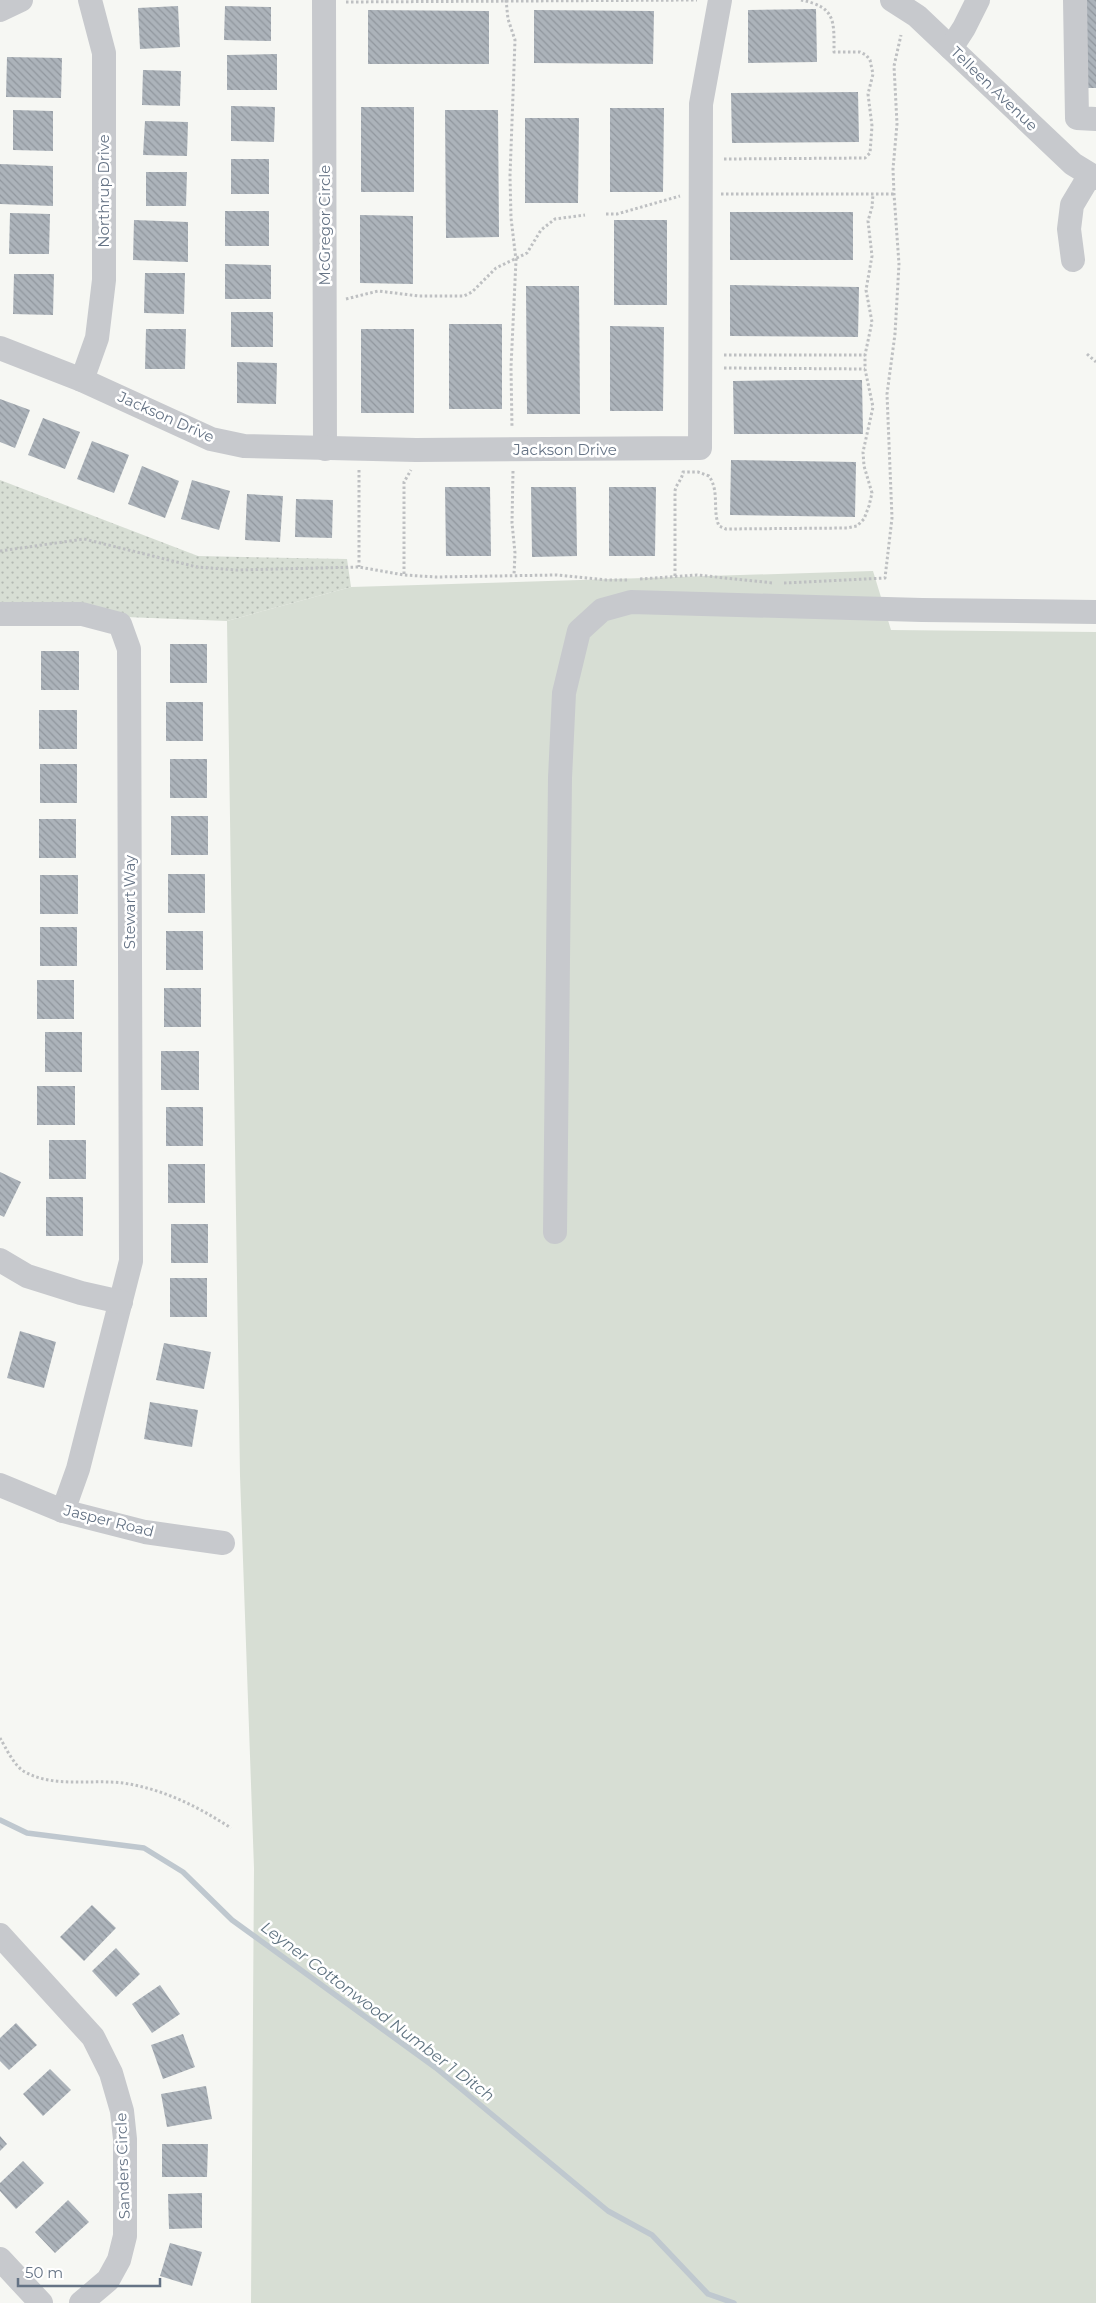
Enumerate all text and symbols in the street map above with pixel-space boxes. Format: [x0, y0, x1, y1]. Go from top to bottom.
street label: Telleen Avenue [947, 42, 1042, 135]
street label: Northrup Drive [94, 134, 113, 248]
street label: McGregor Circle [315, 165, 334, 285]
street label: Jackson Drive [114, 386, 217, 446]
street label: Jackson Drive [512, 440, 617, 459]
street label: Stewart Way [120, 854, 139, 949]
street label: Jasper Road [61, 1500, 156, 1541]
water label: Leyner Cottonwood Number 1 Ditch [257, 1917, 498, 2105]
street label: Sanders Circle [111, 2112, 134, 2220]
scale bar [18, 2256, 160, 2288]
text: 50 m [25, 2263, 63, 2282]

